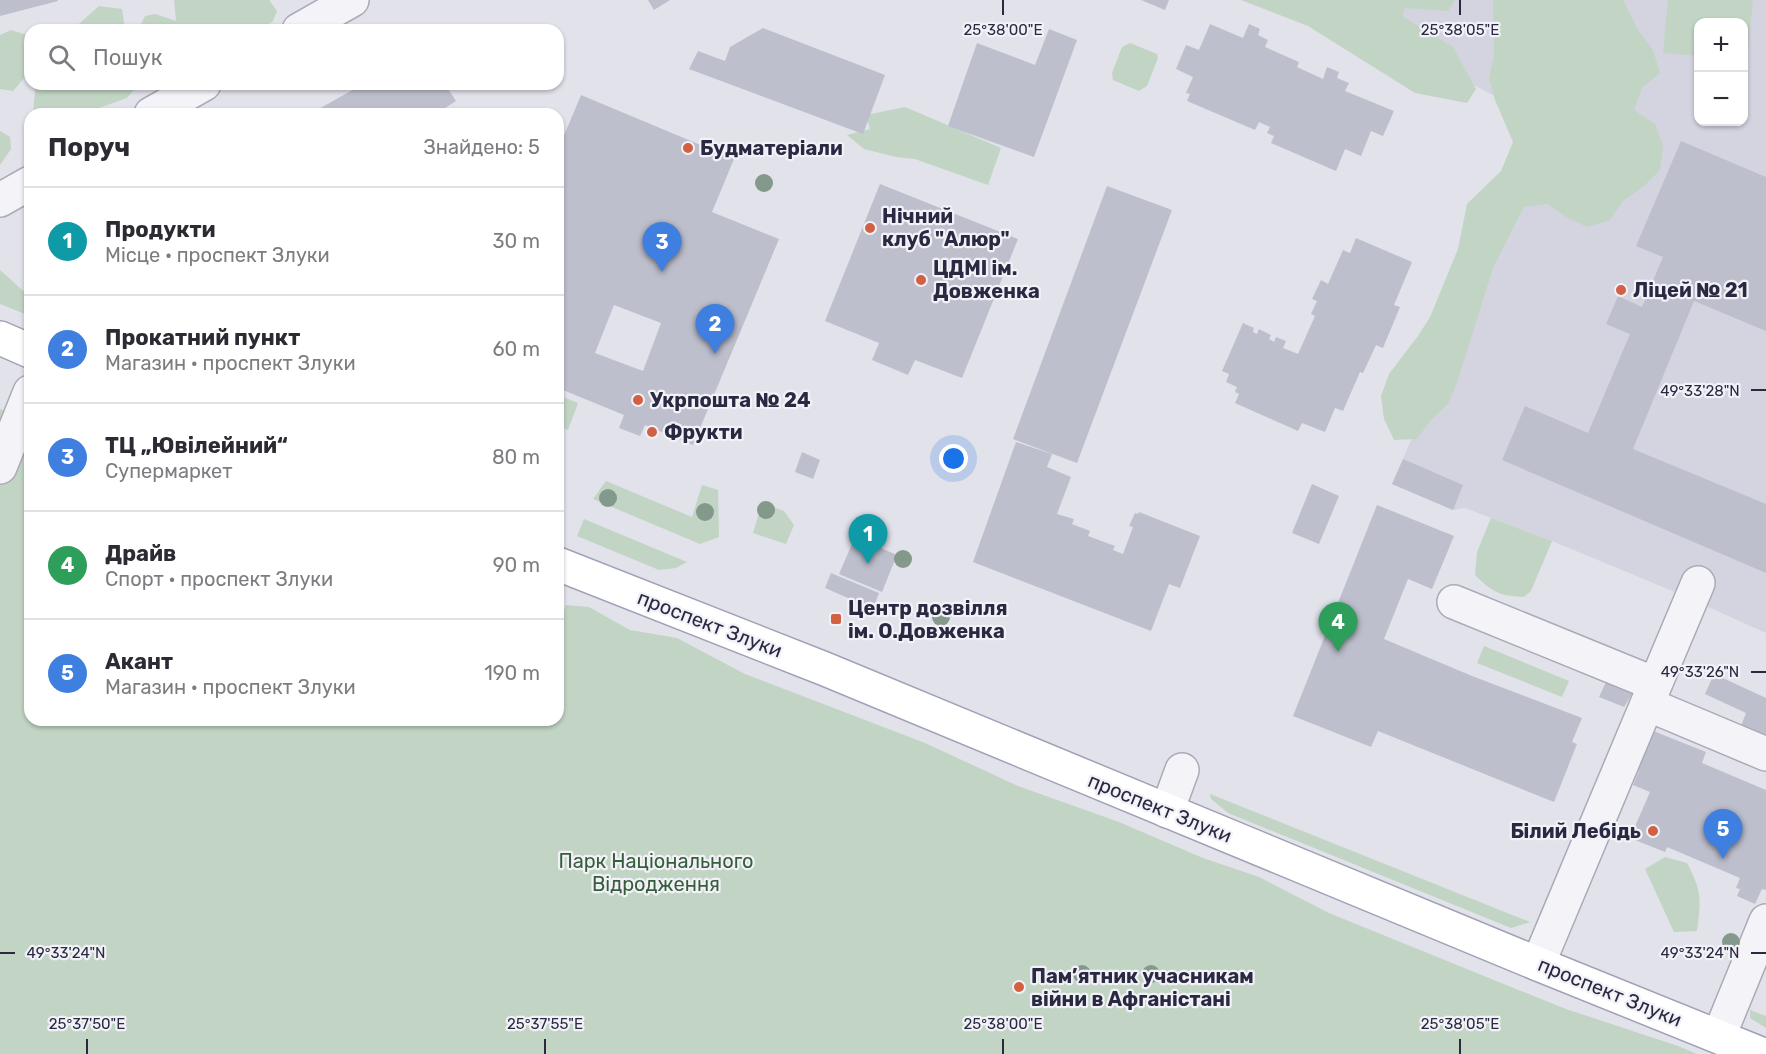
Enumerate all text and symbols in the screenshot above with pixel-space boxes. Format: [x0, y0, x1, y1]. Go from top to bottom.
map controls [1694, 18, 1748, 126]
button: + [1694, 18, 1748, 72]
text: 25°38'00"E [963, 21, 1043, 39]
text: 25°38'05"E [1421, 21, 1499, 39]
search box [24, 24, 564, 90]
icon: search [45, 41, 78, 74]
text: Пошук [93, 44, 163, 71]
button: − [1694, 72, 1748, 126]
text: Поруч [48, 132, 130, 163]
text: Знайдено: 5 [423, 135, 540, 159]
place label: Будматеріали [700, 136, 843, 160]
marker: Будматеріали [681, 141, 695, 155]
place label: Нічний клуб "Алюр" [882, 204, 1010, 251]
text: Продукти [105, 216, 216, 243]
marker: Нічний клуб "Алюр" [863, 221, 877, 235]
pin: 3 [642, 222, 682, 272]
text: 1 [63, 229, 72, 253]
text: 30 m [493, 229, 540, 253]
text: Місце · проспект Злуки [105, 243, 330, 267]
place label: ЦДМІ ім. Довженка [933, 256, 1040, 303]
marker: ЦДМІ ім. Довженка [914, 273, 928, 287]
place label: Ліцей № 21 [1633, 278, 1748, 302]
marker: Ліцей № 21 [1614, 283, 1628, 297]
pin: 2 [696, 304, 734, 354]
text: Прокатний пункт [105, 324, 300, 351]
text: 2 [61, 337, 74, 361]
text: 60 m [493, 337, 540, 361]
text: Магазин · проспект Злуки [105, 351, 356, 375]
text: 49°33'28"N [1660, 382, 1740, 400]
place label: Укрпошта № 24 [650, 388, 811, 412]
marker: Укрпошта № 24 [631, 393, 645, 407]
place label: Фрукти [664, 420, 742, 444]
marker: Фрукти [645, 425, 659, 439]
text: ТЦ „Ювілейний“ [105, 432, 288, 459]
your location [939, 444, 968, 473]
text: 3 [61, 445, 74, 469]
text: 80 m [492, 445, 540, 469]
text: Супермаркет [105, 459, 233, 483]
pin: 1 [848, 514, 888, 564]
text: Драйв [105, 540, 176, 567]
text: 4 [61, 553, 74, 577]
text: 90 m [493, 553, 540, 577]
text: Спорт · проспект Злуки [105, 567, 333, 591]
street label: проспект Злуки [634, 585, 786, 663]
place label: Центр дозвілля ім. О.Довженка [848, 596, 1007, 643]
pin: 4 [1318, 602, 1358, 652]
marker: Центр дозвілля ім. О.Довженка [829, 612, 843, 626]
text: Акант [105, 648, 173, 675]
text: 5 [61, 661, 74, 685]
text: 190 m [484, 661, 540, 685]
text: 49°33'26"N [1661, 663, 1739, 681]
text: Магазин · проспект Злуки [105, 675, 356, 699]
street label: проспект Злуки [1085, 768, 1235, 848]
pin: 5 [1704, 810, 1742, 859]
place label: Білий Лебідь [1510, 819, 1641, 843]
marker: Білий Лебідь [1646, 824, 1660, 838]
park label: Парк Національного Відродження [558, 849, 754, 896]
text: 49°33'24"N [27, 944, 105, 962]
text: 49°33'24"N [1661, 944, 1739, 962]
street label: проспект Злуки [1535, 952, 1685, 1032]
place label: Пам’ятник учасникам війни в Афганістані [1031, 964, 1254, 1011]
marker: Пам’ятник учасникам війни в Афганістані [1012, 980, 1026, 994]
text: 25°37'50"E [49, 1015, 125, 1033]
text: 25°37'55"E [507, 1015, 583, 1033]
text: 25°38'00"E [963, 1015, 1043, 1033]
text: 25°38'05"E [1421, 1015, 1499, 1033]

